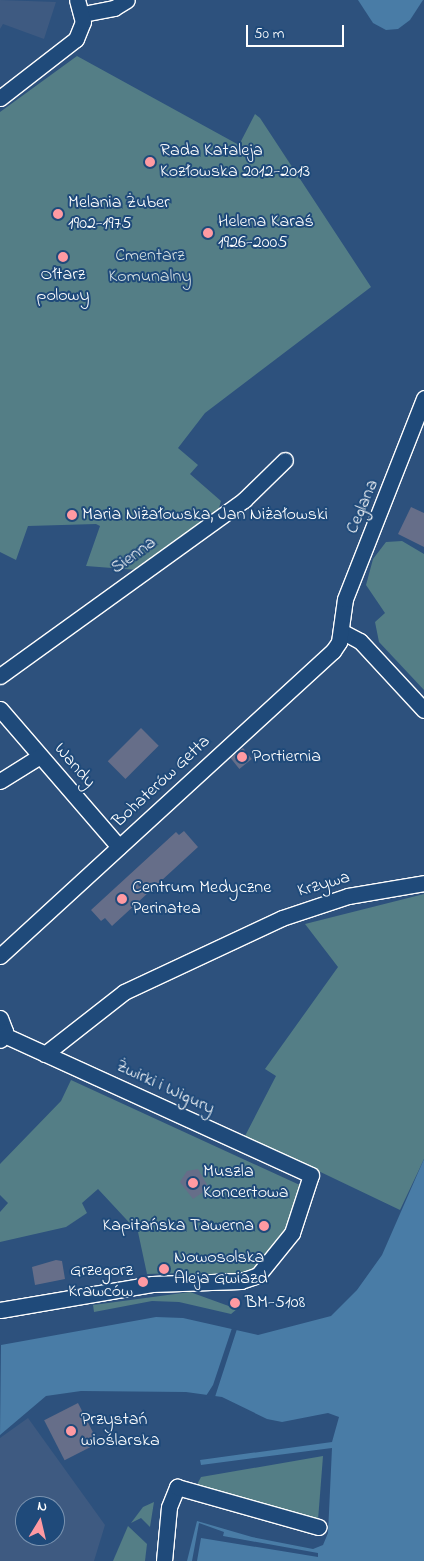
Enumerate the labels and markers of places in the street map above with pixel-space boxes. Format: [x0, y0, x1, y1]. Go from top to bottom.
place label: Rada Kataleja Kozłowska 2012-2013 [160, 141, 310, 183]
marker: Rada Kataleja Kozłowska 2012-2013 [144, 156, 156, 168]
place label: Melania Żuber 1902-1975 [68, 193, 170, 235]
marker: Melania Żuber 1902-1975 [52, 208, 64, 220]
place label: Helena Karaś 1926-2005 [218, 212, 314, 254]
marker: Helena Karaś 1926-2005 [202, 227, 214, 239]
marker: Ołtarz polowy [57, 251, 69, 263]
place label: Ołtarz polowy [37, 265, 89, 308]
place label: Maria Niżałowska, Jan Niżałowski [82, 504, 328, 526]
marker: Maria Niżałowska, Jan Niżałowski [66, 509, 78, 521]
place label: Portiernia [252, 746, 321, 768]
marker: Portiernia [236, 751, 248, 763]
place label: Centrum Medyczne Perinatea [132, 878, 271, 921]
marker: Centrum Medyczne Perinatea [116, 893, 128, 905]
place label: Muszla Koncertowa [203, 1162, 289, 1204]
marker: Muszla Koncertowa [187, 1177, 199, 1189]
place label: Kapitańska Tawerna [103, 1215, 254, 1237]
marker: Kapitańska Tawerna [258, 1220, 270, 1232]
place label: Nowosolska Aleja Gwiazd [174, 1248, 268, 1290]
place label: Grzegorz Krawców [68, 1261, 133, 1304]
marker: Nowosolska Aleja Gwiazd [158, 1263, 170, 1275]
marker: Grzegorz Krawców [137, 1276, 149, 1288]
place label: BM-5108 [245, 1292, 305, 1314]
marker: BM-5108 [229, 1297, 241, 1309]
place label: Przystań wioślarska [81, 1410, 160, 1452]
marker: Przystań wioślarska [65, 1425, 77, 1437]

